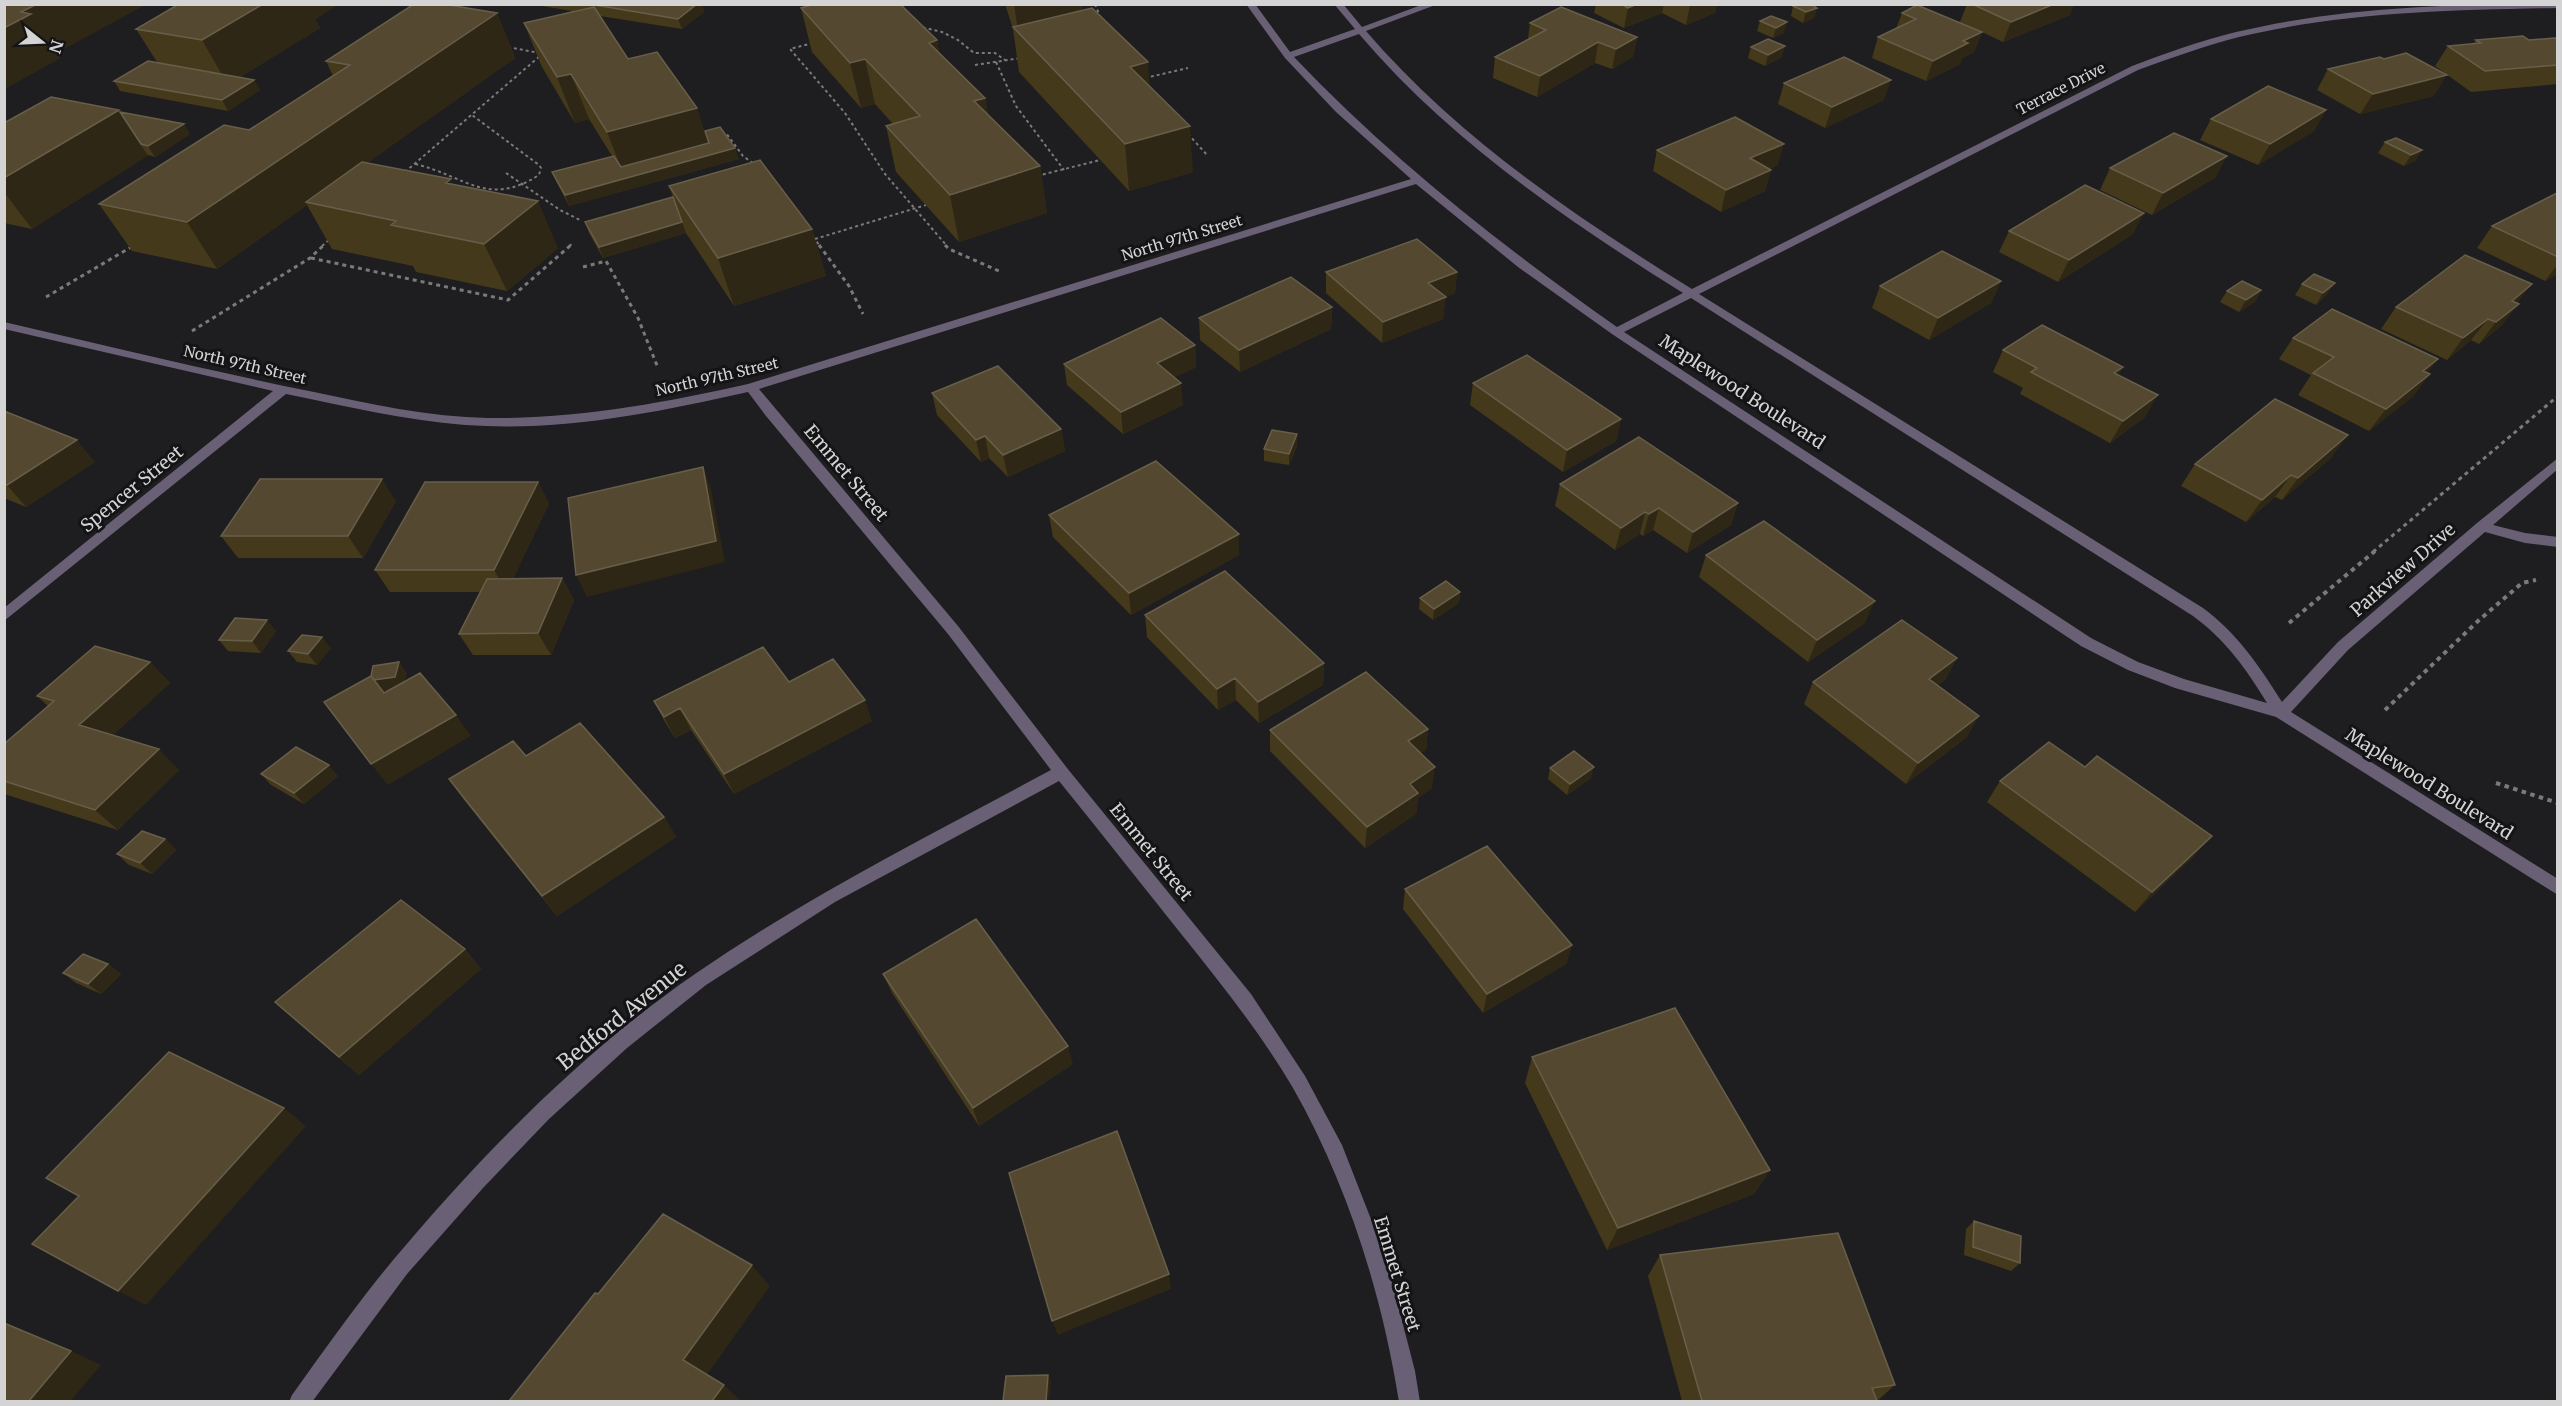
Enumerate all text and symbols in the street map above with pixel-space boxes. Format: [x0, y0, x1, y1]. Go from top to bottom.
north arrow [12, 12, 72, 72]
text: N [45, 38, 68, 56]
street label: Terrace Drive [2013, 58, 2108, 119]
street label: North 97th Street [1119, 210, 1245, 265]
street label: Maplewood Boulevard [1655, 329, 1830, 454]
street label: North 97th Street [182, 341, 309, 388]
street label: North 97th Street [654, 353, 780, 400]
street label: Emmet Street [799, 420, 894, 526]
street label: Spencer Street [76, 440, 188, 537]
street label: Parkview Drive [2345, 518, 2460, 622]
street label: Maplewood Boulevard [2341, 723, 2517, 845]
street label: Emmet Street [1105, 798, 1198, 905]
street label: Bedford Avenue [552, 955, 692, 1076]
street label: Emmet Street [1369, 1213, 1426, 1334]

